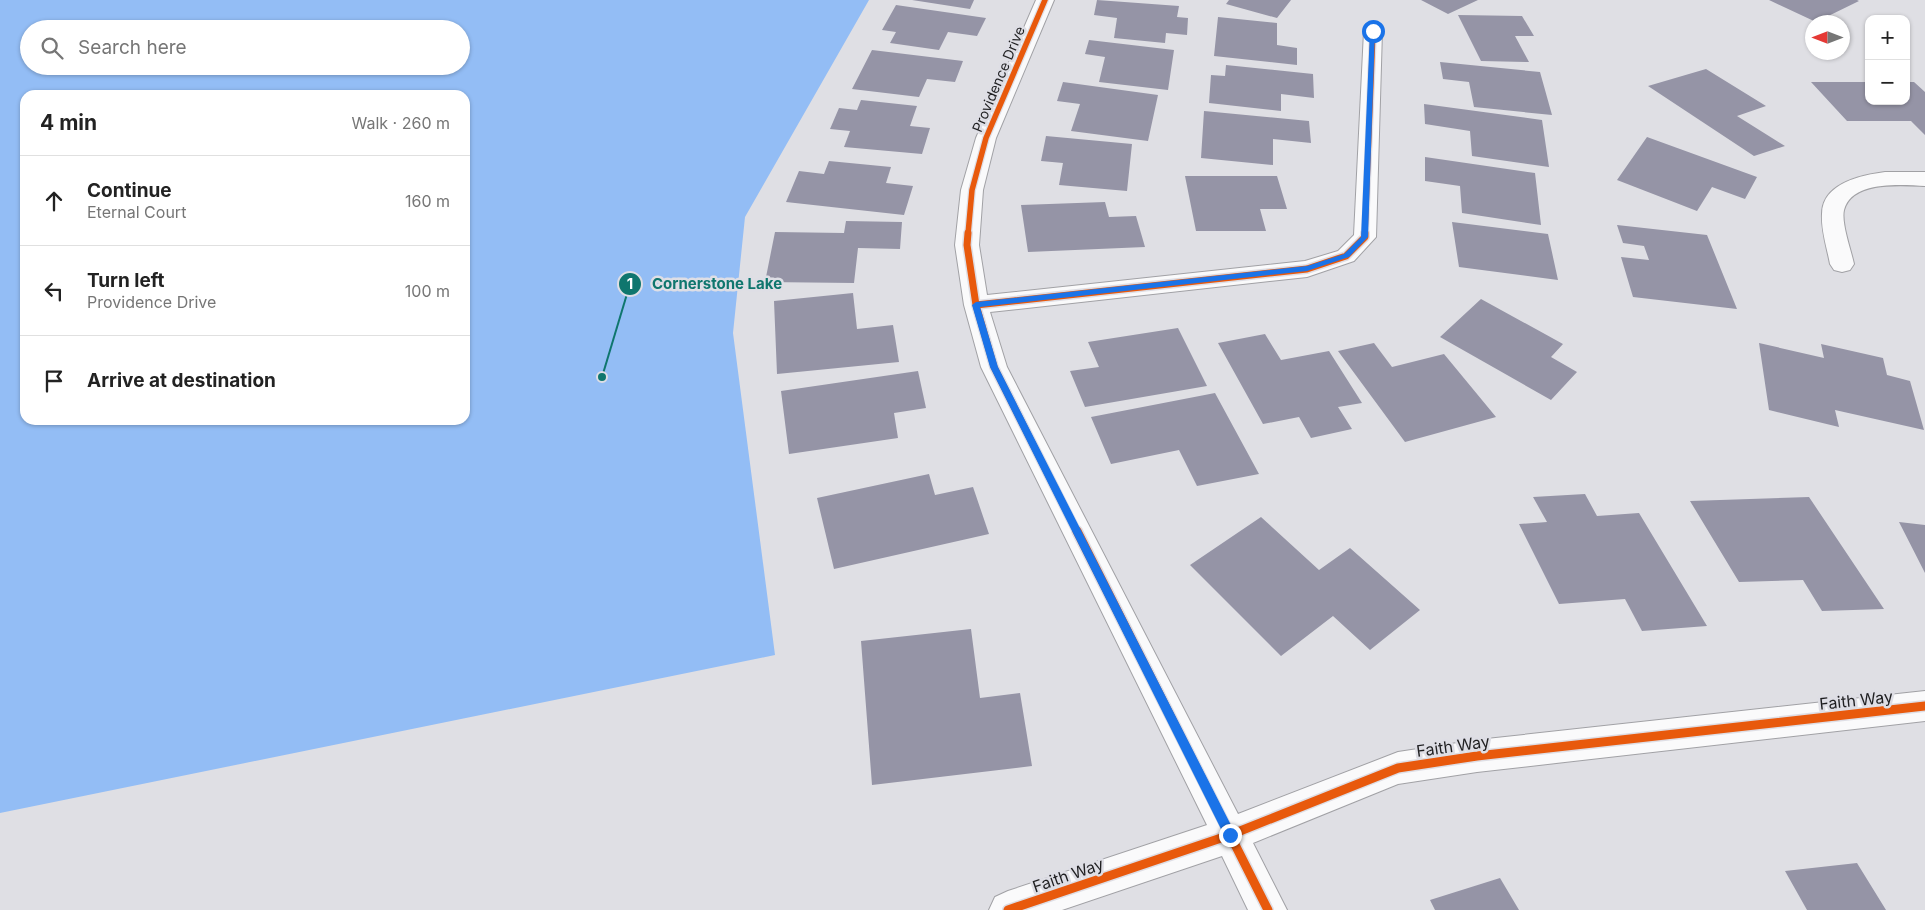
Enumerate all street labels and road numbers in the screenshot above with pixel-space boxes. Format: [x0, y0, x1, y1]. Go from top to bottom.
street label: Providence Drive [968, 24, 1028, 134]
street label: Faith Way [1818, 686, 1894, 714]
street label: Faith Way [1415, 731, 1491, 761]
street label: Faith Way [1030, 854, 1106, 896]

